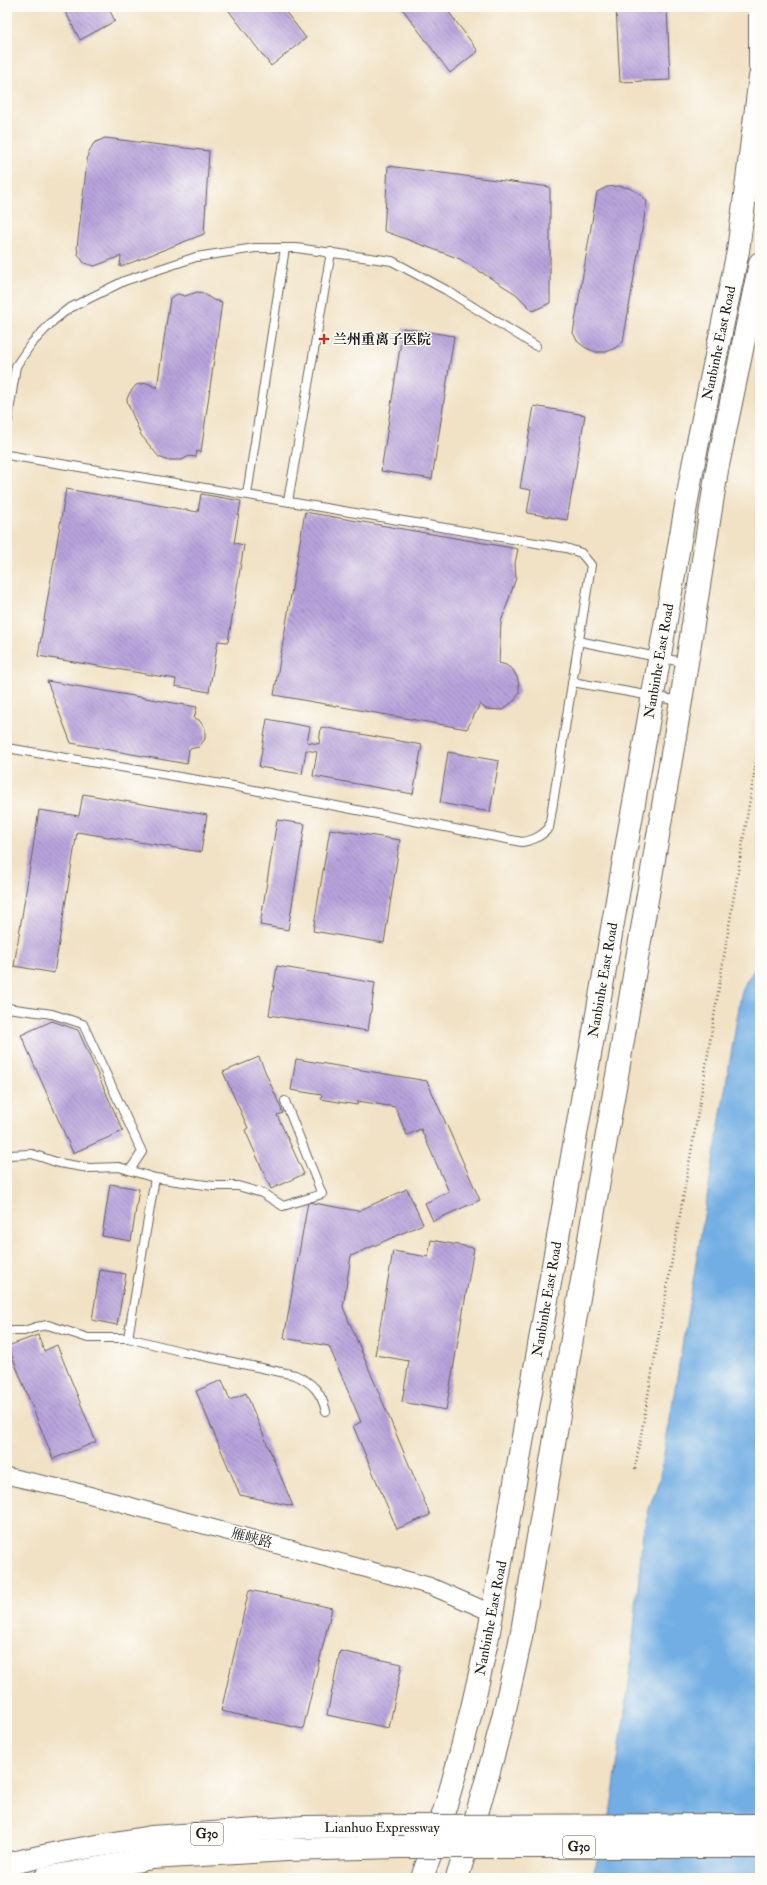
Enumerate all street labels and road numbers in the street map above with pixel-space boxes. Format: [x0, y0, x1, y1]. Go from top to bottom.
street label: Nanbinhe East Road [699, 284, 739, 402]
street label: Nanbinhe East Road [641, 602, 677, 720]
street label: Nanbinhe East Road [585, 921, 621, 1039]
street label: Nanbinhe East Road [529, 1240, 565, 1358]
street label: 雁峡路 [230, 1524, 274, 1552]
street label: Nanbinhe East Road [472, 1559, 510, 1677]
street label: Lianhuo Expressway [324, 1819, 440, 1837]
road number: G30 [191, 1823, 223, 1845]
road number: G30 [563, 1836, 595, 1858]

